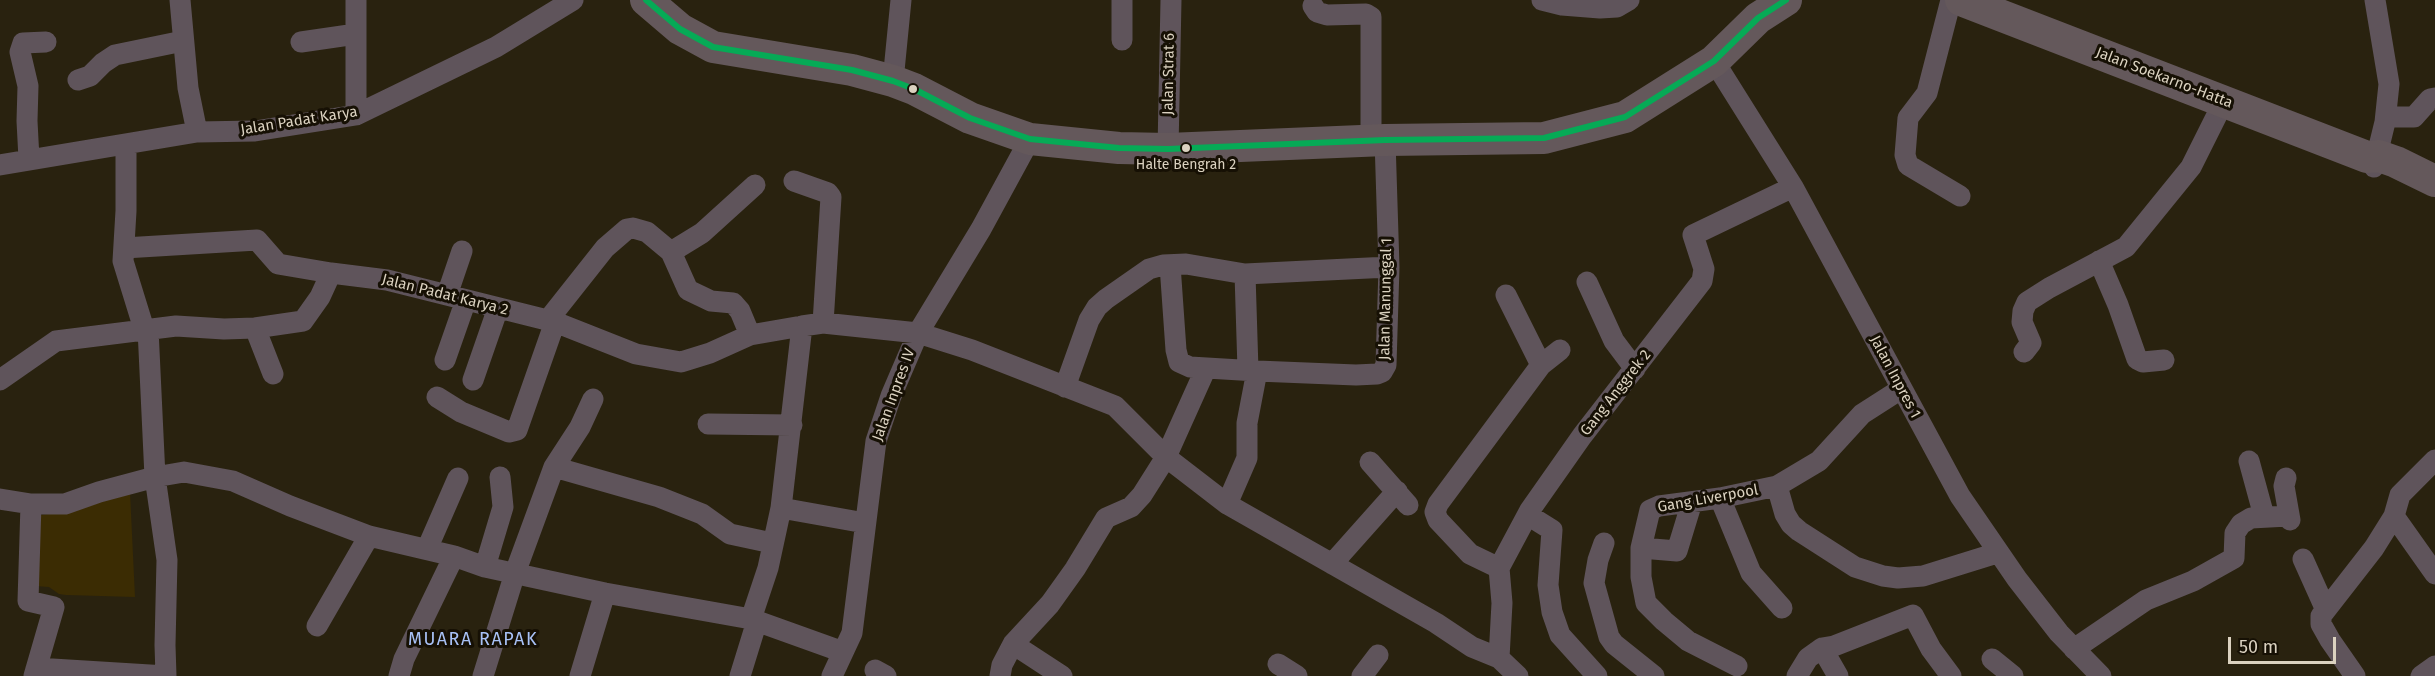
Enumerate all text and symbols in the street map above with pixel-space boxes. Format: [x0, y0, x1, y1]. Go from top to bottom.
street label: Jalan Strat 6 [1159, 33, 1179, 115]
street label: Jalan Soekarno-Hatta [2093, 44, 2235, 112]
unlabelled marker [907, 83, 919, 95]
street label: Jalan Padat Karya [239, 103, 359, 139]
marker: Halte Bengrah 2 [1180, 142, 1192, 154]
place label: Halte Bengrah 2 [1136, 157, 1236, 173]
street label: Jalan Manunggal 1 [1376, 238, 1396, 360]
street label: Jalan Padat Karya 2 [380, 271, 510, 319]
street label: Jalan Inpres 1 [1866, 333, 1924, 421]
street label: Jalan Inpres IV [869, 346, 919, 444]
street label: Gang Anggrek 2 [1577, 347, 1655, 439]
street label: Gang Liverpool [1656, 481, 1760, 517]
scale bar [2231, 625, 2339, 663]
district label: MUARA RAPAK [408, 629, 538, 651]
text: 50 m [2239, 636, 2278, 658]

